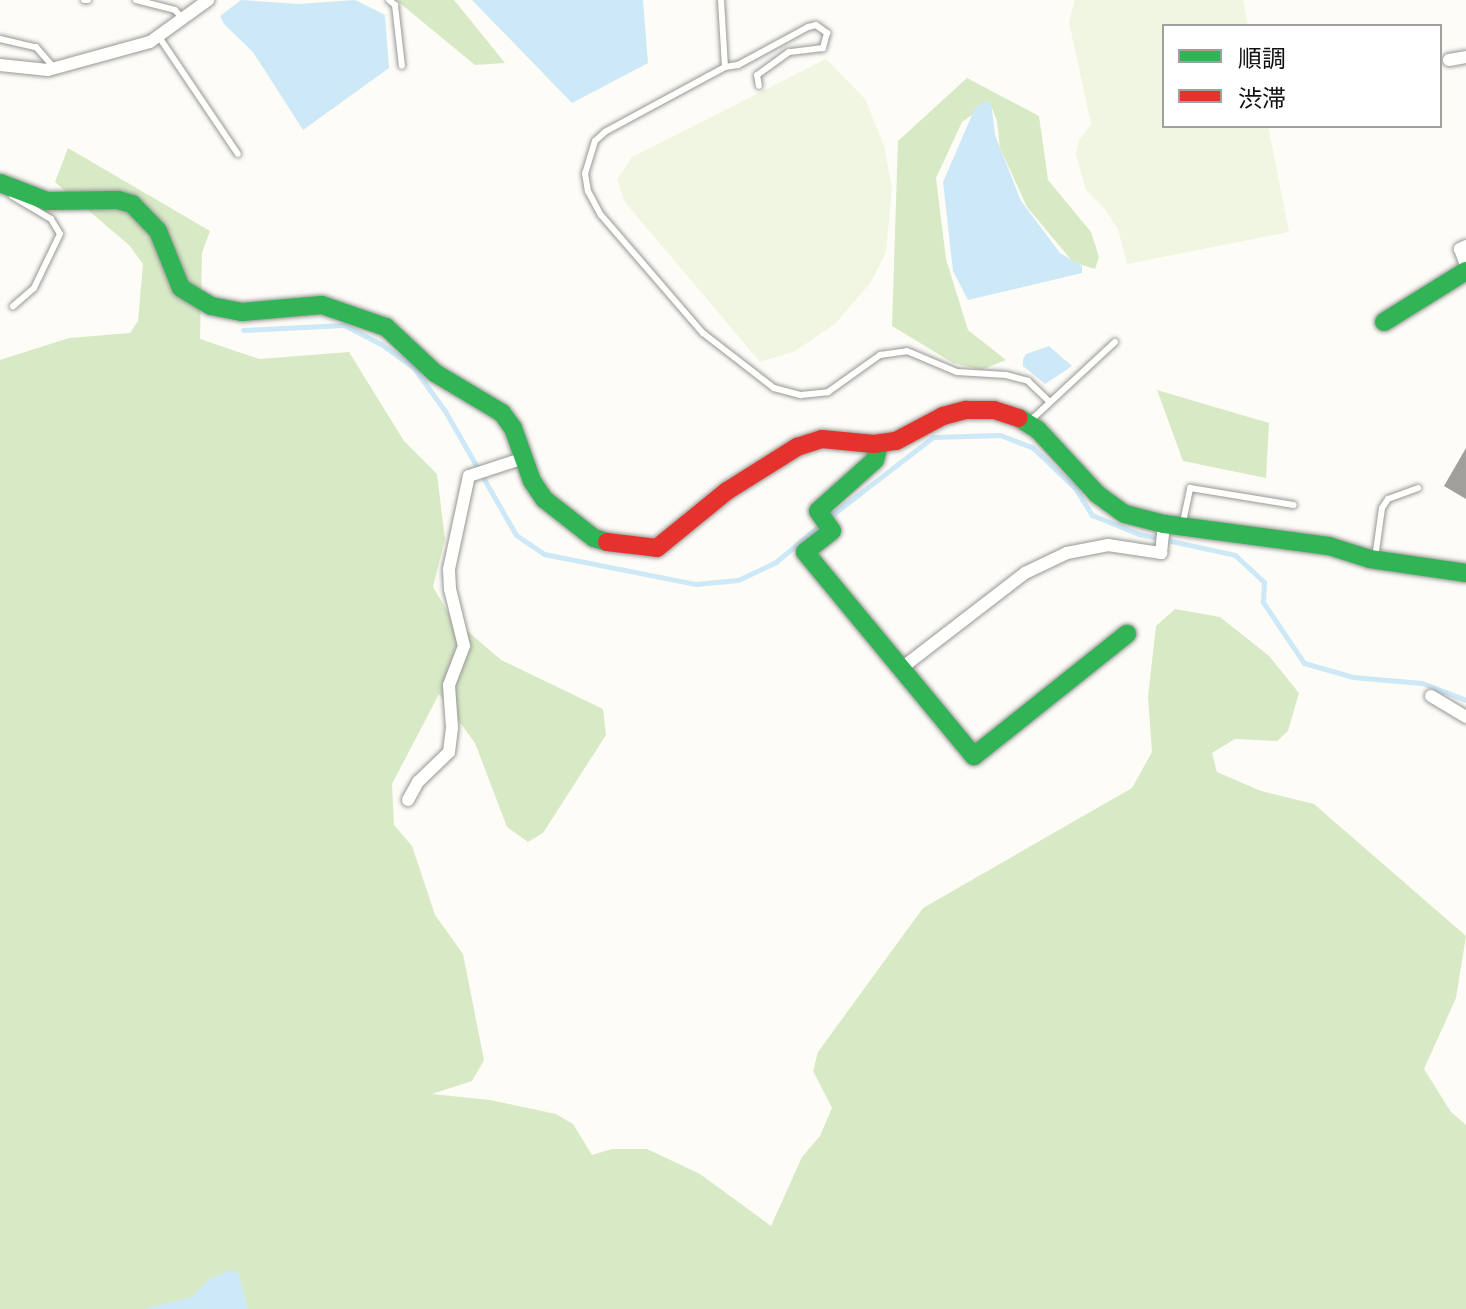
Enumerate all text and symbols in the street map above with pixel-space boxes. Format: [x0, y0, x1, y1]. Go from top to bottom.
legend [1162, 24, 1442, 128]
text: 順調 [1238, 45, 1286, 73]
text: 渋滞 [1238, 85, 1286, 113]

